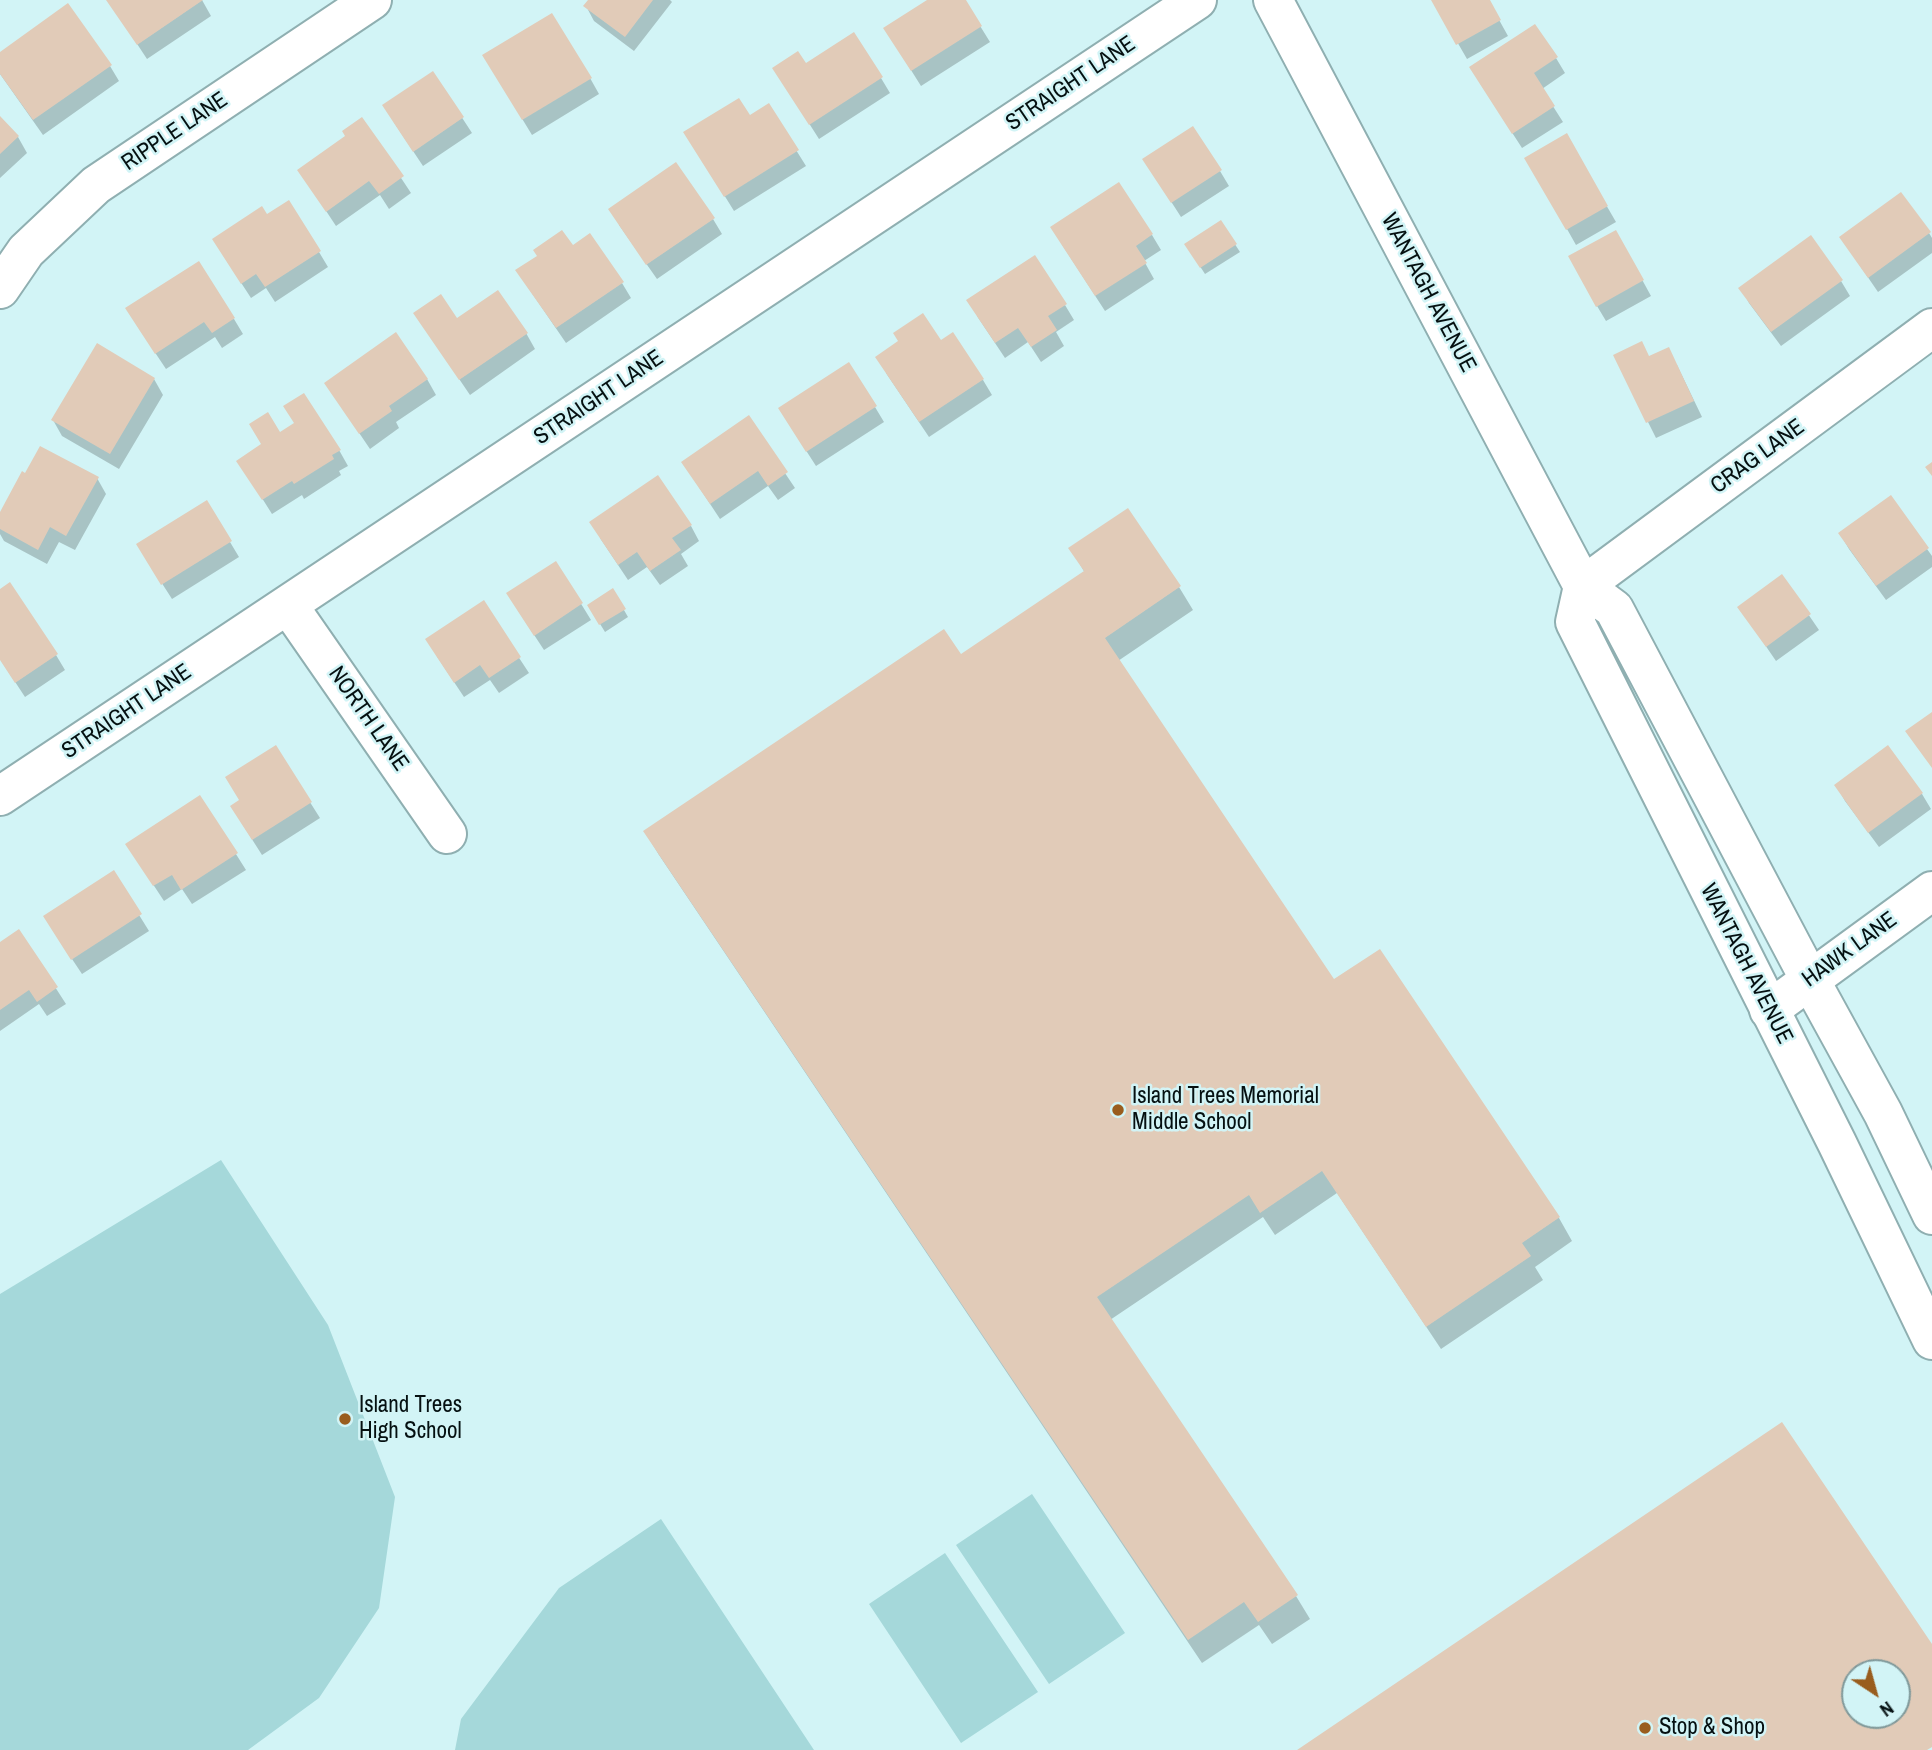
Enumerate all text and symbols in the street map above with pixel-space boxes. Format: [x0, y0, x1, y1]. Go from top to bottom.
street label: STRAIGHT LANE [1001, 31, 1141, 137]
street label: RIPPLE LANE [117, 87, 233, 177]
street label: WANTAGH AVENUE [1375, 209, 1481, 377]
street label: STRAIGHT LANE [529, 345, 669, 451]
street label: CRAG LANE [1706, 414, 1810, 500]
street label: STRAIGHT LANE [57, 659, 197, 765]
street label: NORTH LANE [322, 661, 414, 777]
street label: WANTAGH AVENUE [1694, 879, 1798, 1049]
street label: HAWK LANE [1797, 906, 1903, 994]
place label: Island Trees Memorial Middle School [1132, 1083, 1319, 1137]
marker: Island Trees Memorial Middle School [1110, 1102, 1126, 1118]
place label: Island Trees High School [359, 1392, 462, 1446]
marker: Island Trees High School [337, 1411, 353, 1427]
north arrow [1841, 1659, 1911, 1729]
text: N [1875, 1696, 1899, 1723]
place label: Stop & Shop [1659, 1714, 1765, 1742]
marker: Stop & Shop [1637, 1720, 1653, 1736]

